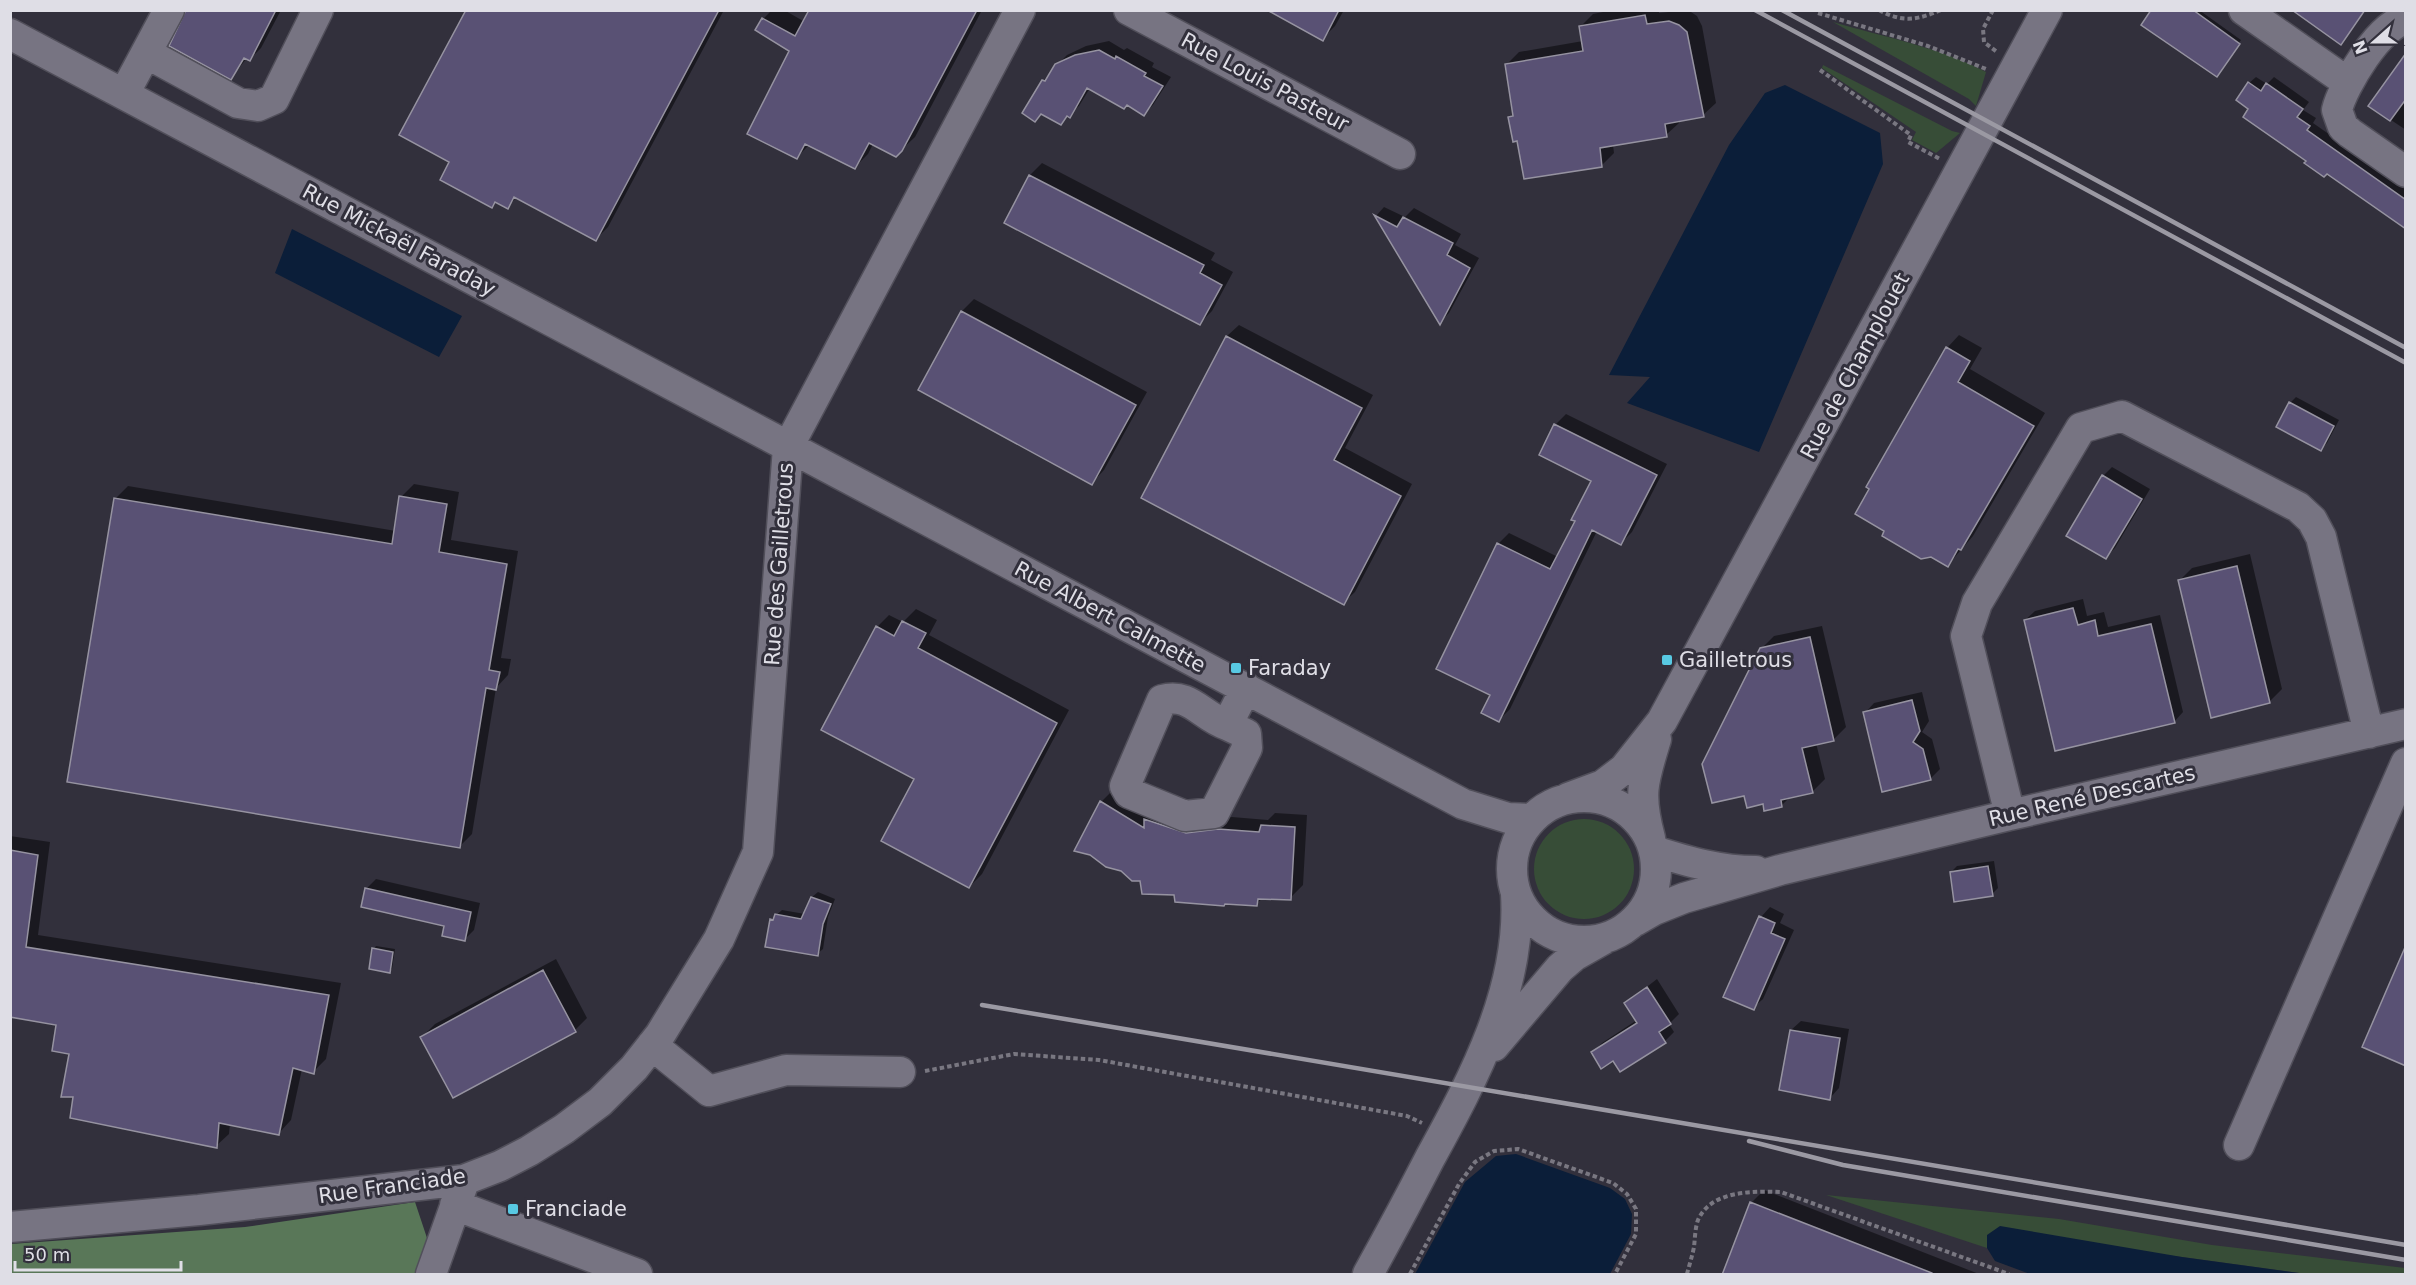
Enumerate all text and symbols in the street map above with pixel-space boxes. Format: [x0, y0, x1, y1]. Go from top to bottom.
north arrow [2344, 12, 2404, 72]
street label: Rue Louis Pasteur [1177, 28, 1353, 136]
text: N [2349, 38, 2372, 57]
street label: Rue Mickaël Faraday [298, 179, 500, 301]
street label: Rue de Champlouet [1796, 269, 1914, 463]
street label: Rue des Gailletrous [760, 462, 798, 666]
street label: Rue Albert Calmette [1010, 556, 1210, 678]
place label: Gailletrous [1679, 648, 1792, 672]
marker: Gailletrous [1660, 653, 1674, 667]
place label: Faraday [1248, 656, 1331, 680]
marker: Faraday [1229, 661, 1243, 675]
street label: Rue René Descartes [1986, 761, 2198, 831]
street label: Rue Franciade [317, 1164, 467, 1208]
place label: Franciade [525, 1197, 627, 1221]
marker: Franciade [506, 1202, 520, 1216]
scale bar [15, 1234, 182, 1272]
text: 50 m [24, 1244, 70, 1265]

